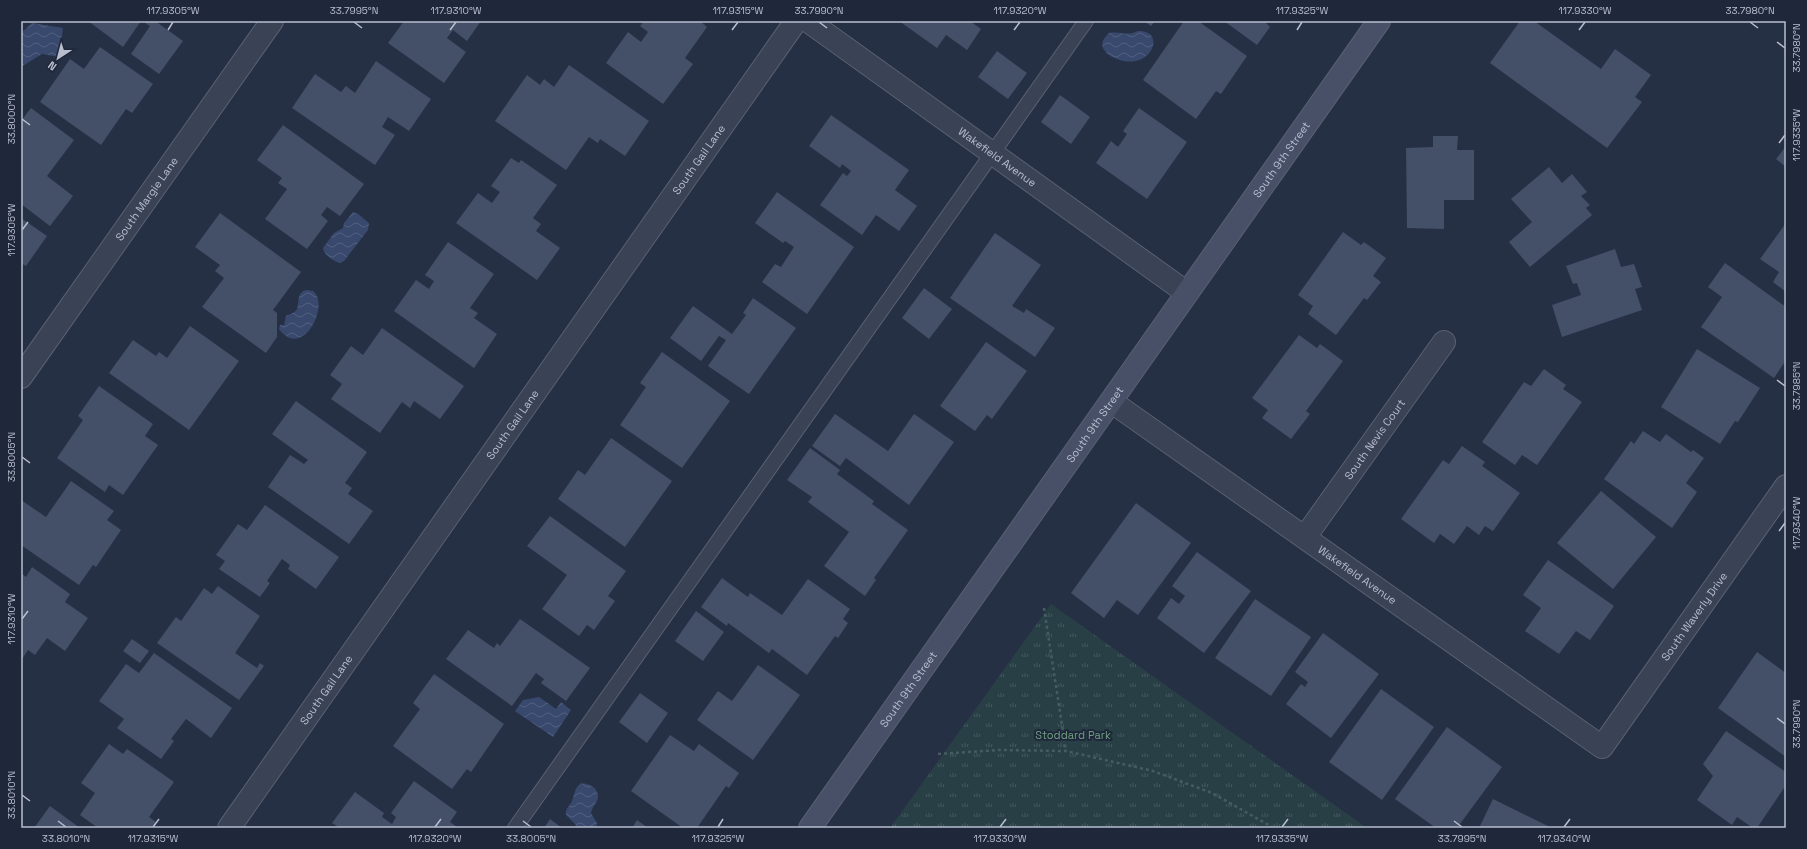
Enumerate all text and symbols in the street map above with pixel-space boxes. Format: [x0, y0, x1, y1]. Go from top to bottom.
text: 117.9305°W [147, 4, 200, 17]
text: 33.7995°N [330, 4, 378, 17]
text: 117.9310°W [430, 4, 482, 17]
text: 117.9315°W [713, 4, 764, 17]
text: 33.7990°N [795, 4, 843, 17]
text: 117.9320°W [993, 4, 1047, 17]
text: 117.9325°W [1276, 4, 1329, 17]
text: 117.9330°W [1558, 4, 1612, 17]
text: 33.7980°N [1725, 4, 1775, 17]
text: 33.7980°N [1790, 23, 1803, 73]
north arrow [38, 38, 78, 78]
text: N [45, 58, 59, 74]
text: 33.8000°N [5, 94, 18, 144]
text: 117.9335°W [1790, 108, 1803, 161]
street label: South 9th Street [1250, 119, 1313, 200]
street label: South Gail Lane [669, 122, 728, 197]
street label: Wakefield Avenue [955, 124, 1039, 190]
street label: South Margie Lane [112, 154, 181, 244]
text: 117.9305°W [5, 203, 18, 257]
text: 33.7985°N [1790, 362, 1803, 410]
street label: South 9th Street [1063, 384, 1126, 465]
street label: South Gail Lane [483, 387, 542, 462]
street label: South Nevis Court [1341, 396, 1408, 482]
text: 33.8005°N [5, 432, 18, 482]
text: 117.9340°W [1790, 496, 1803, 550]
street label: Wakefield Avenue [1315, 542, 1399, 607]
street label: South Waverly Drive [1658, 569, 1730, 664]
text: 117.9310°W [5, 593, 18, 645]
street label: South 9th Street [876, 649, 940, 730]
street label: South Gail Lane [297, 652, 356, 727]
text: 33.7990°N [1790, 700, 1803, 748]
park label: Stoddard Park [1035, 728, 1111, 742]
text: 33.8010°N [5, 771, 18, 819]
text: 33.8010°N [42, 832, 90, 845]
text: 117.9315°W [128, 832, 179, 845]
text: 117.9320°W [408, 832, 462, 845]
text: 33.8005°N [506, 832, 556, 845]
text: 117.9325°W [692, 832, 745, 845]
text: 117.9330°W [973, 832, 1027, 845]
text: 117.9335°W [1256, 832, 1309, 845]
text: 33.7995°N [1438, 832, 1486, 845]
text: 117.9340°W [1537, 832, 1591, 845]

